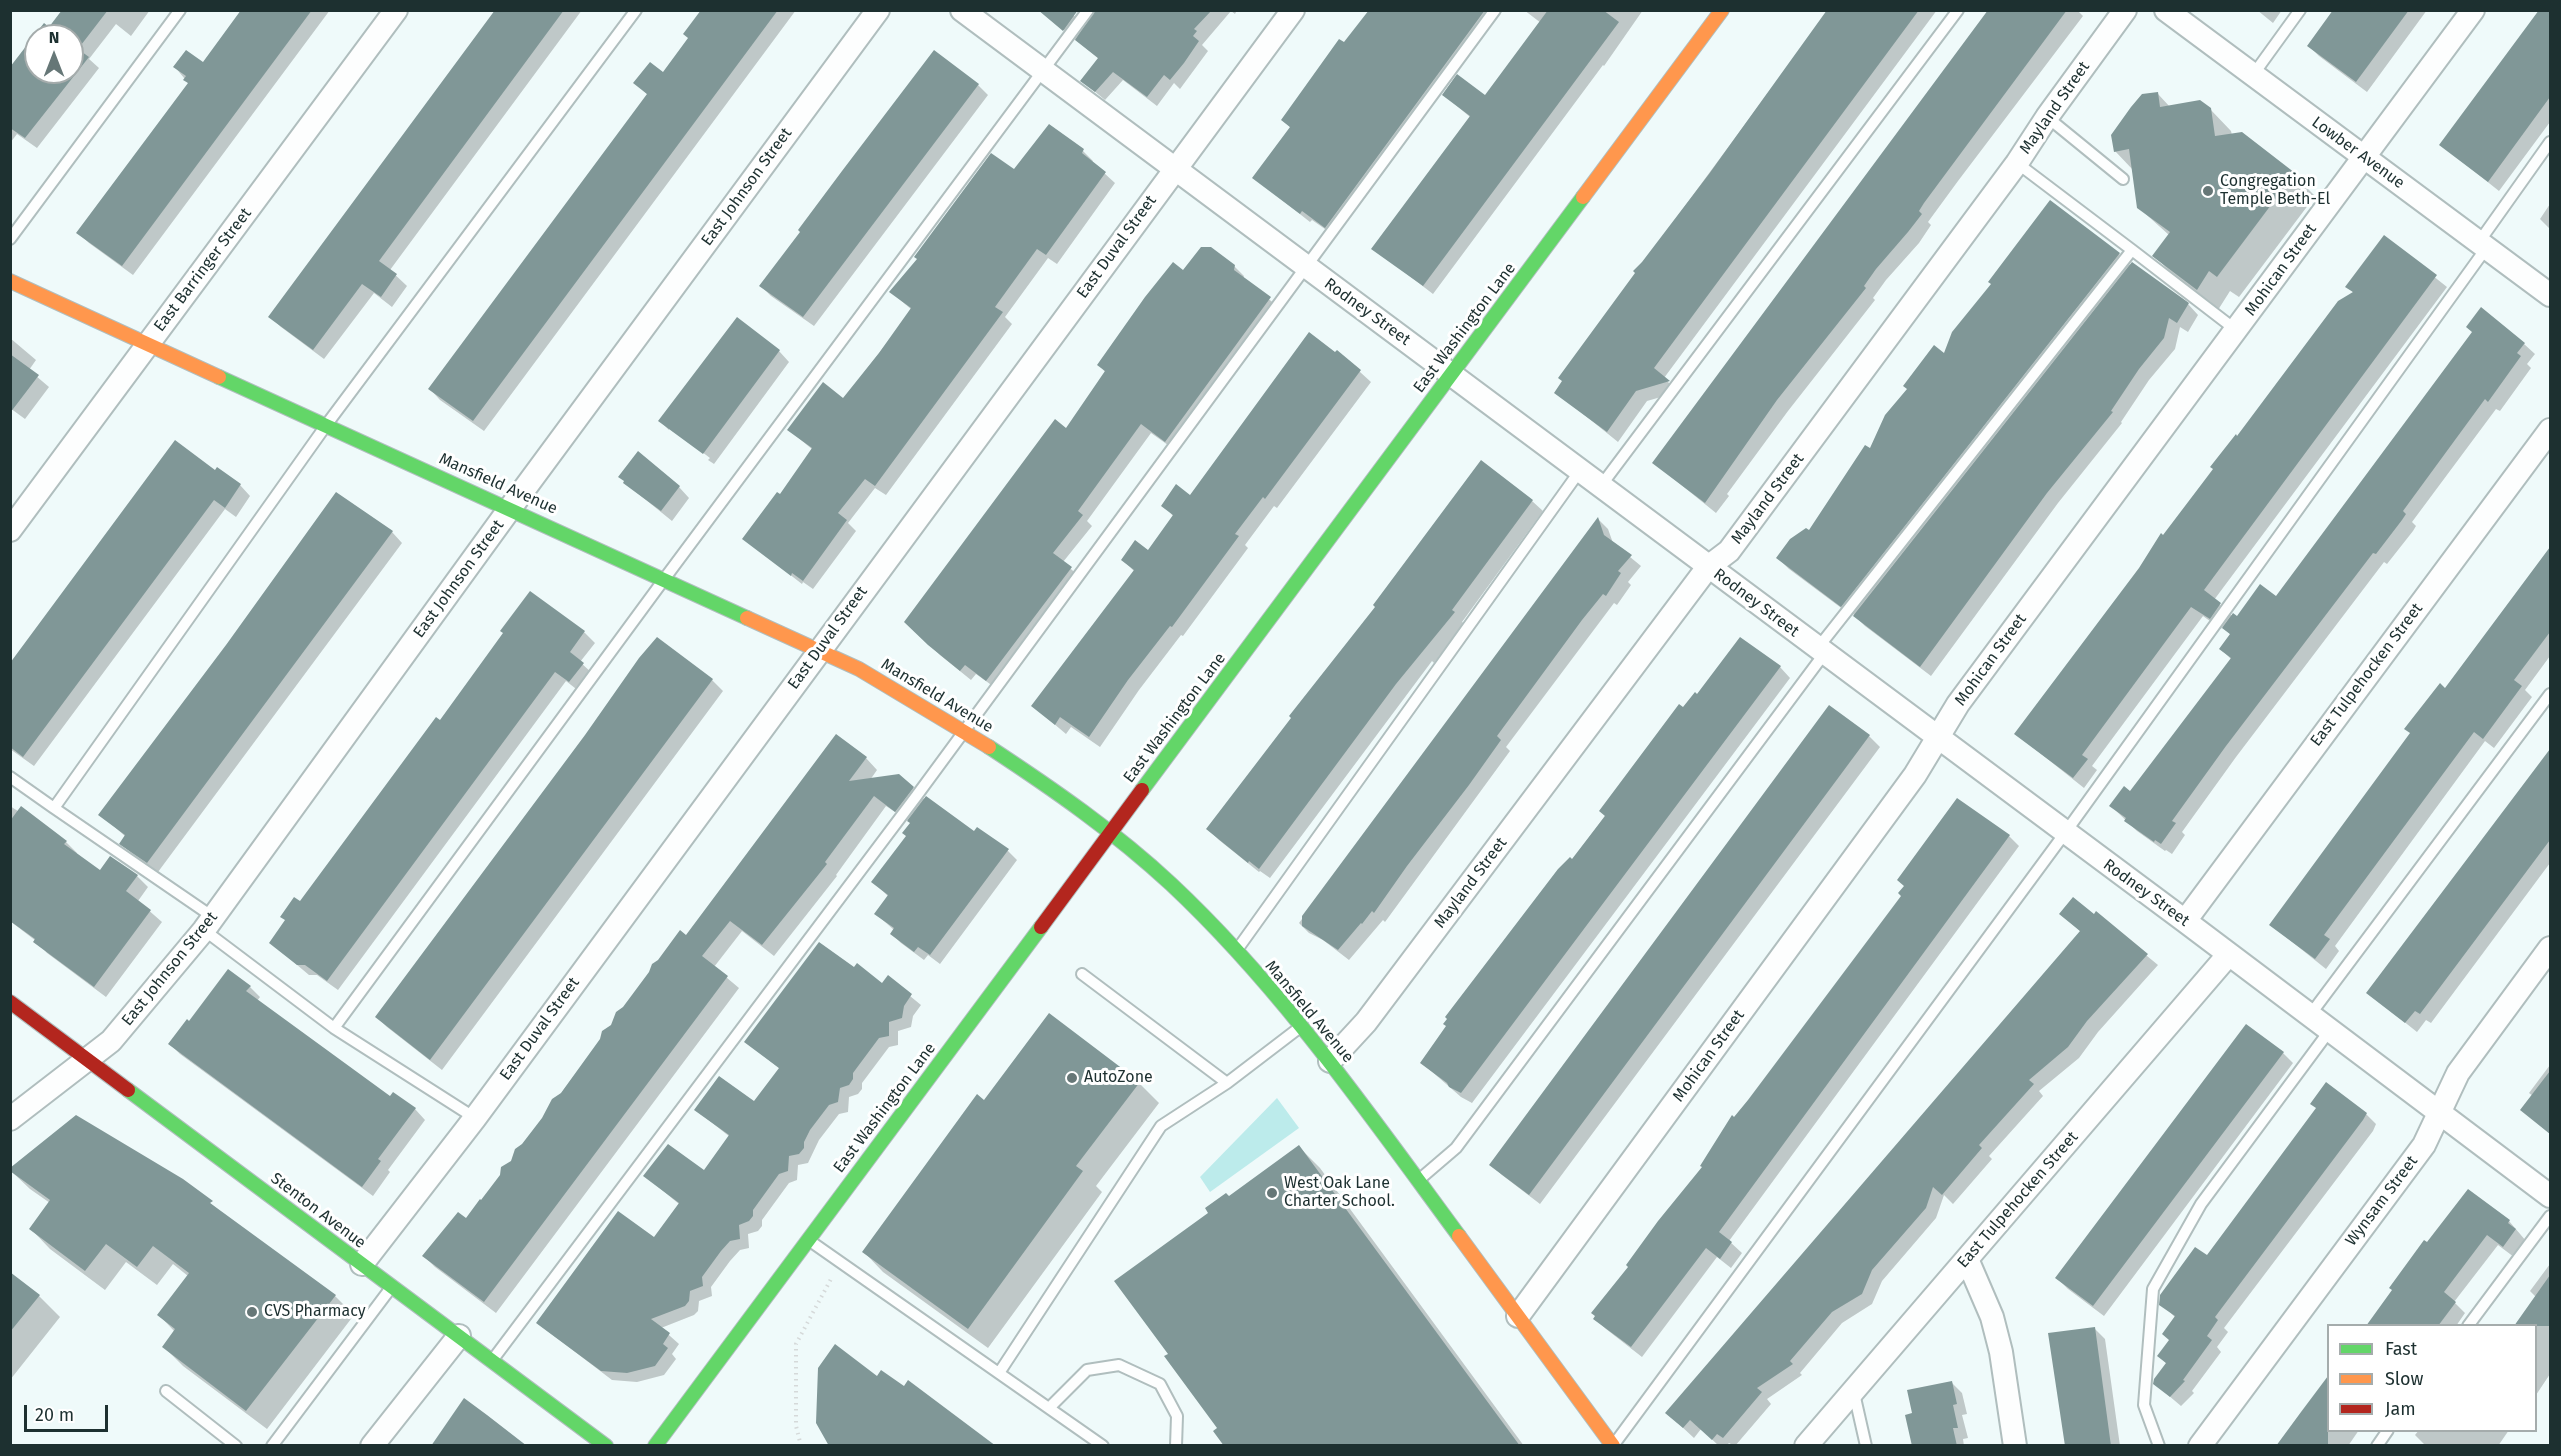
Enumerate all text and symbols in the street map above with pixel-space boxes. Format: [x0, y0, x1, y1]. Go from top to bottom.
north arrow [24, 24, 84, 84]
text: N [49, 28, 59, 47]
street label: Mayland Street [2016, 58, 2094, 158]
street label: Lowber Avenue [2308, 113, 2408, 193]
street label: East Johnson Street [698, 124, 796, 250]
place label: Congregation Temple Beth-El [2220, 172, 2330, 210]
marker: Congregation Temple Beth-El [2201, 184, 2215, 198]
street label: East Duval Street [1073, 192, 1161, 302]
street label: East Barringer Street [150, 204, 256, 336]
street label: Mohican Street [2241, 220, 2321, 320]
street label: East Washington Lane [1410, 259, 1520, 397]
street label: Rodney Street [1320, 274, 1414, 350]
street label: Mansfield Avenue [436, 449, 560, 519]
street label: Mayland Street [1728, 450, 1808, 548]
street label: East Johnson Street [410, 516, 508, 642]
street label: Rodney Street [1710, 565, 1802, 641]
street label: East Duval Street [784, 583, 872, 693]
street label: East Tulpehocken Street [2307, 600, 2427, 750]
street label: Mohican Street [1951, 610, 2031, 710]
street label: East Washington Lane [1120, 649, 1230, 787]
street label: Mansfield Avenue [877, 655, 997, 737]
street label: Mayland Street [1431, 834, 1511, 932]
street label: Rodney Street [2099, 855, 2193, 931]
street label: East Johnson Street [118, 908, 222, 1030]
street label: Mansfield Avenue [1261, 957, 1357, 1067]
street label: East Duval Street [496, 974, 584, 1084]
street label: Mohican Street [1669, 1006, 1749, 1106]
street label: East Washington Lane [830, 1039, 940, 1177]
place label: AutoZone [1084, 1068, 1153, 1088]
marker: AutoZone [1065, 1071, 1079, 1085]
street label: East Tulpehocken Street [1954, 1128, 2082, 1272]
street label: Wynsam Street [2342, 1152, 2422, 1250]
street label: Stenton Avenue [267, 1169, 369, 1253]
place label: West Oak Lane Charter School. [1284, 1174, 1395, 1212]
marker: West Oak Lane Charter School. [1265, 1186, 1279, 1200]
place label: CVS Pharmacy [264, 1302, 366, 1322]
marker: CVS Pharmacy [245, 1305, 259, 1319]
legend [2327, 1324, 2537, 1432]
text: Fast [2385, 1338, 2417, 1360]
text: Slow [2385, 1368, 2423, 1390]
scale bar [27, 1393, 111, 1431]
text: Jam [2385, 1398, 2416, 1420]
text: 20 m [35, 1404, 74, 1426]

